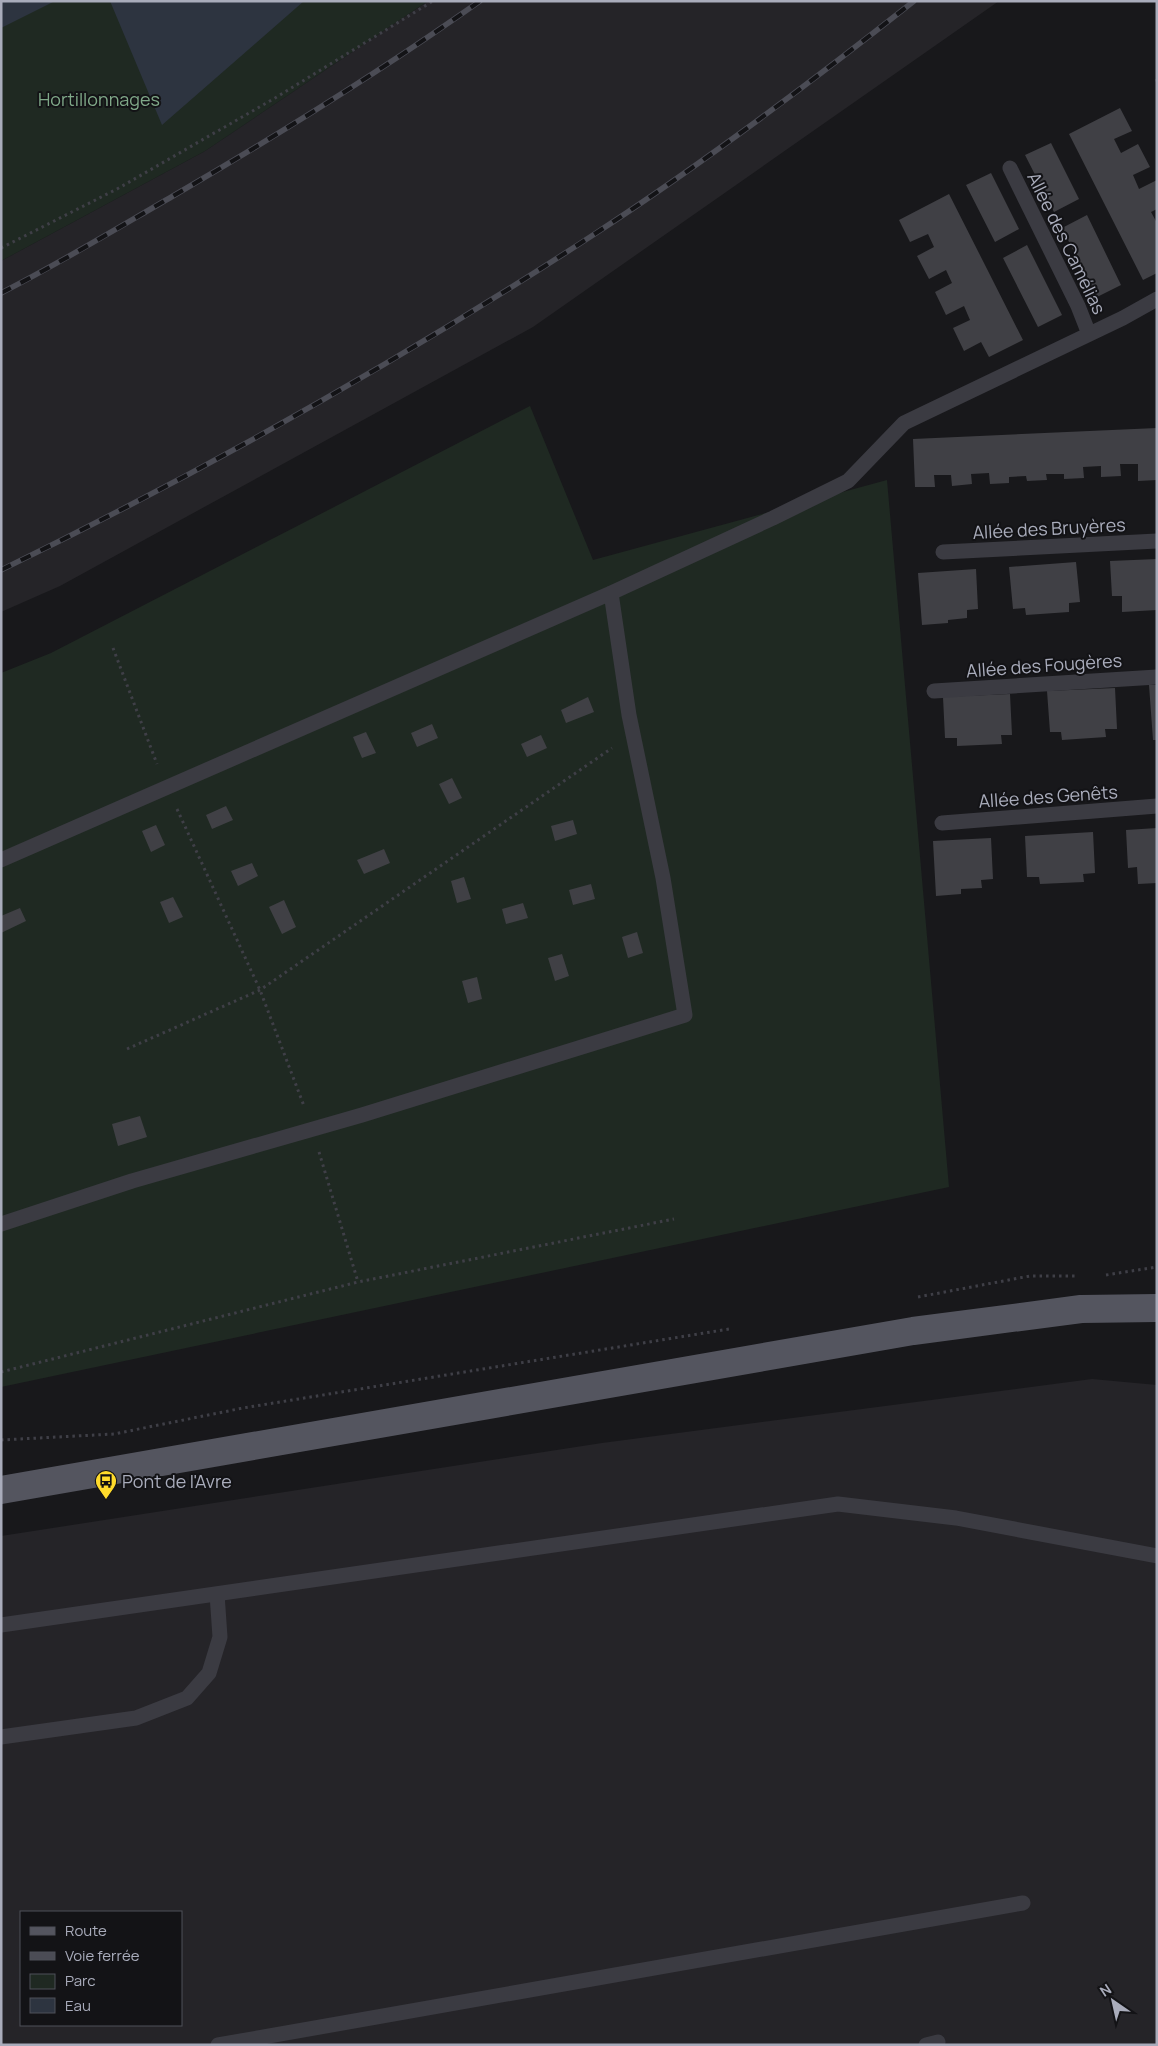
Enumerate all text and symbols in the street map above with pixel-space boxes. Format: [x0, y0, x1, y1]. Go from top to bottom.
park label: Hortillonnages [38, 87, 160, 111]
street label: Allée des Camélias [1022, 168, 1112, 318]
street label: Allée des Bruyères [972, 512, 1126, 544]
street label: Allée des Fougères [965, 648, 1123, 682]
street label: Allée des Genêts [978, 779, 1118, 813]
bus stop icon: Pont de l'Avre [94, 1469, 118, 1500]
place label: Pont de l'Avre [122, 1469, 232, 1493]
legend [20, 1911, 182, 2026]
text: Route [65, 1920, 107, 1941]
text: Voie ferrée [65, 1945, 140, 1966]
text: Parc [65, 1970, 96, 1991]
north arrow [1088, 1976, 1138, 2026]
text: N [1096, 1979, 1115, 2000]
text: Eau [65, 1995, 91, 2016]

